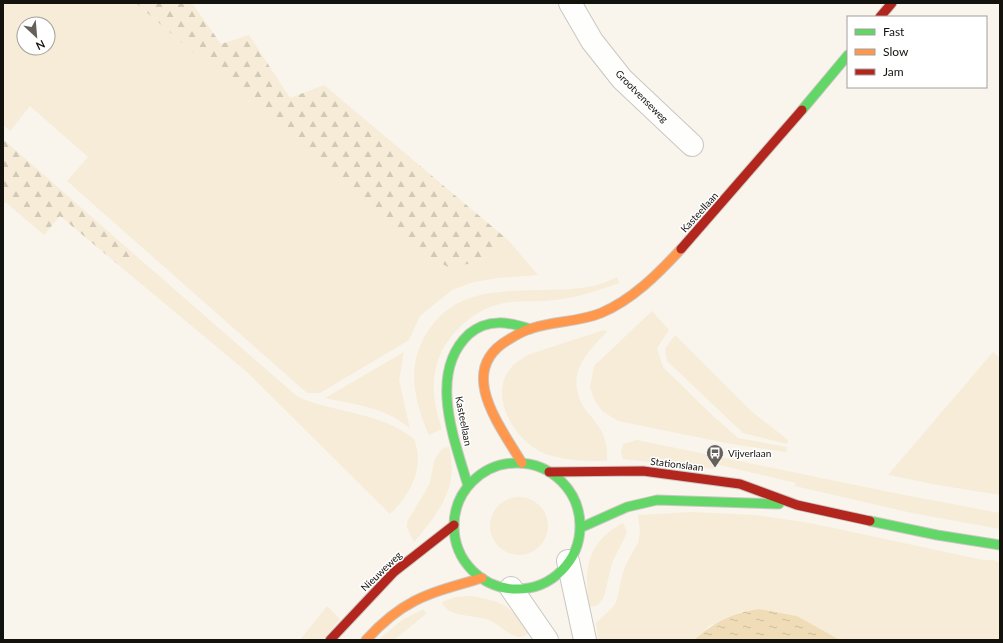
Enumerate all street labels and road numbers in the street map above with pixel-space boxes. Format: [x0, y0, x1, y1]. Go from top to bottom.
street label: Grootvenseweg [613, 67, 671, 125]
street label: Kasteellaan [678, 189, 720, 235]
street label: Kasteellaan [453, 395, 475, 447]
street label: Stationslaan [650, 455, 704, 473]
street label: Nieuweweg [358, 549, 404, 593]

